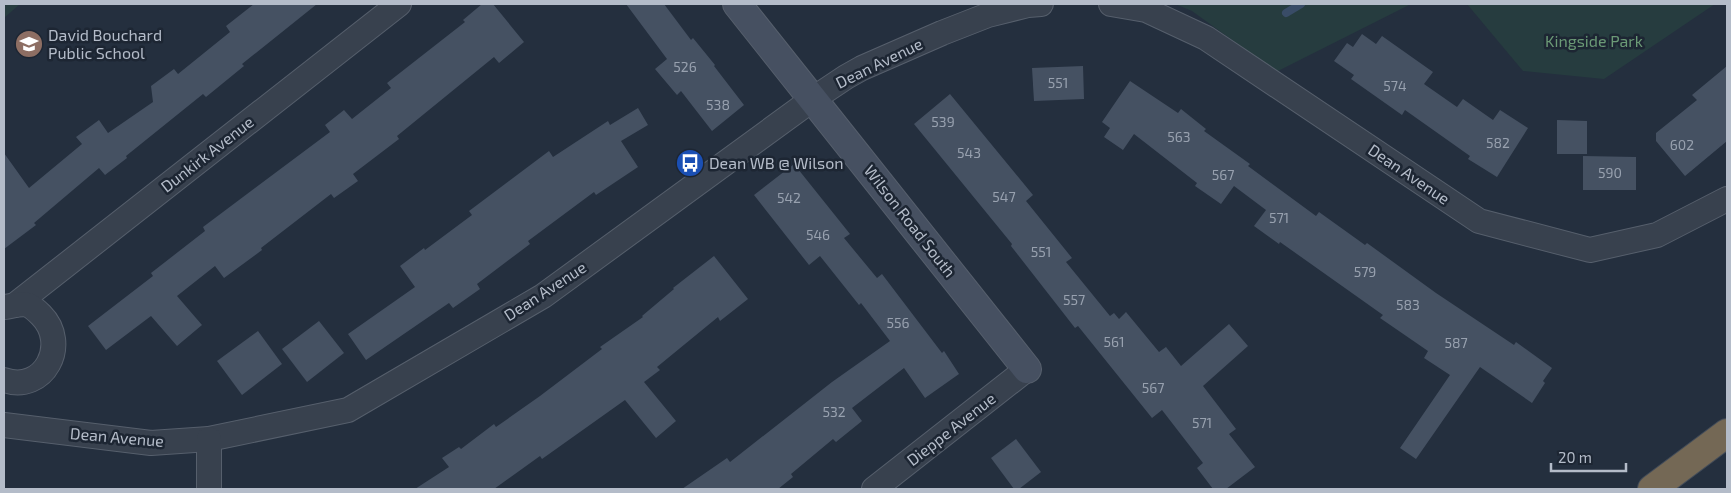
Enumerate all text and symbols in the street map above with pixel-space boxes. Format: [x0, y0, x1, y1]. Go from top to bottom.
place label: David Bouchard Public School [48, 25, 162, 62]
school or university icon: David Bouchard Public School [14, 29, 44, 59]
park label: Kingside Park [1545, 31, 1643, 50]
street label: Dean Avenue [832, 33, 925, 92]
house number: 526 [673, 58, 697, 75]
house number: 551 [1048, 74, 1068, 91]
house number: 574 [1383, 77, 1407, 94]
house number: 538 [706, 96, 730, 113]
street label: Dunkirk Avenue [157, 112, 257, 196]
house number: 539 [931, 113, 955, 130]
house number: 563 [1167, 128, 1191, 145]
house number: 582 [1486, 134, 1510, 151]
house number: 602 [1670, 136, 1694, 153]
street label: Dean Avenue [1365, 139, 1454, 208]
house number: 543 [957, 144, 981, 161]
bus stop icon: Dean WB @ Wilson [675, 148, 705, 178]
place label: Dean WB @ Wilson [709, 153, 844, 172]
street label: Wilson Road South [861, 161, 960, 281]
house number: 590 [1598, 164, 1622, 181]
house number: 567 [1212, 166, 1234, 183]
house number: 547 [992, 188, 1016, 205]
house number: 542 [777, 189, 801, 206]
house number: 571 [1269, 209, 1289, 226]
house number: 546 [806, 226, 830, 243]
house number: 551 [1031, 243, 1051, 260]
street label: Dean Avenue [500, 257, 589, 324]
house number: 579 [1354, 263, 1376, 280]
house number: 557 [1063, 291, 1085, 308]
house number: 583 [1396, 296, 1420, 313]
house number: 556 [886, 314, 910, 331]
house number: 561 [1103, 333, 1125, 350]
house number: 587 [1444, 334, 1468, 351]
house number: 567 [1142, 379, 1164, 396]
street label: Dieppe Avenue [903, 388, 999, 469]
house number: 532 [822, 403, 846, 420]
house number: 571 [1192, 414, 1212, 431]
street label: Dean Avenue [69, 423, 165, 450]
scale bar [1551, 440, 1626, 472]
text: 20 m [1558, 448, 1592, 466]

